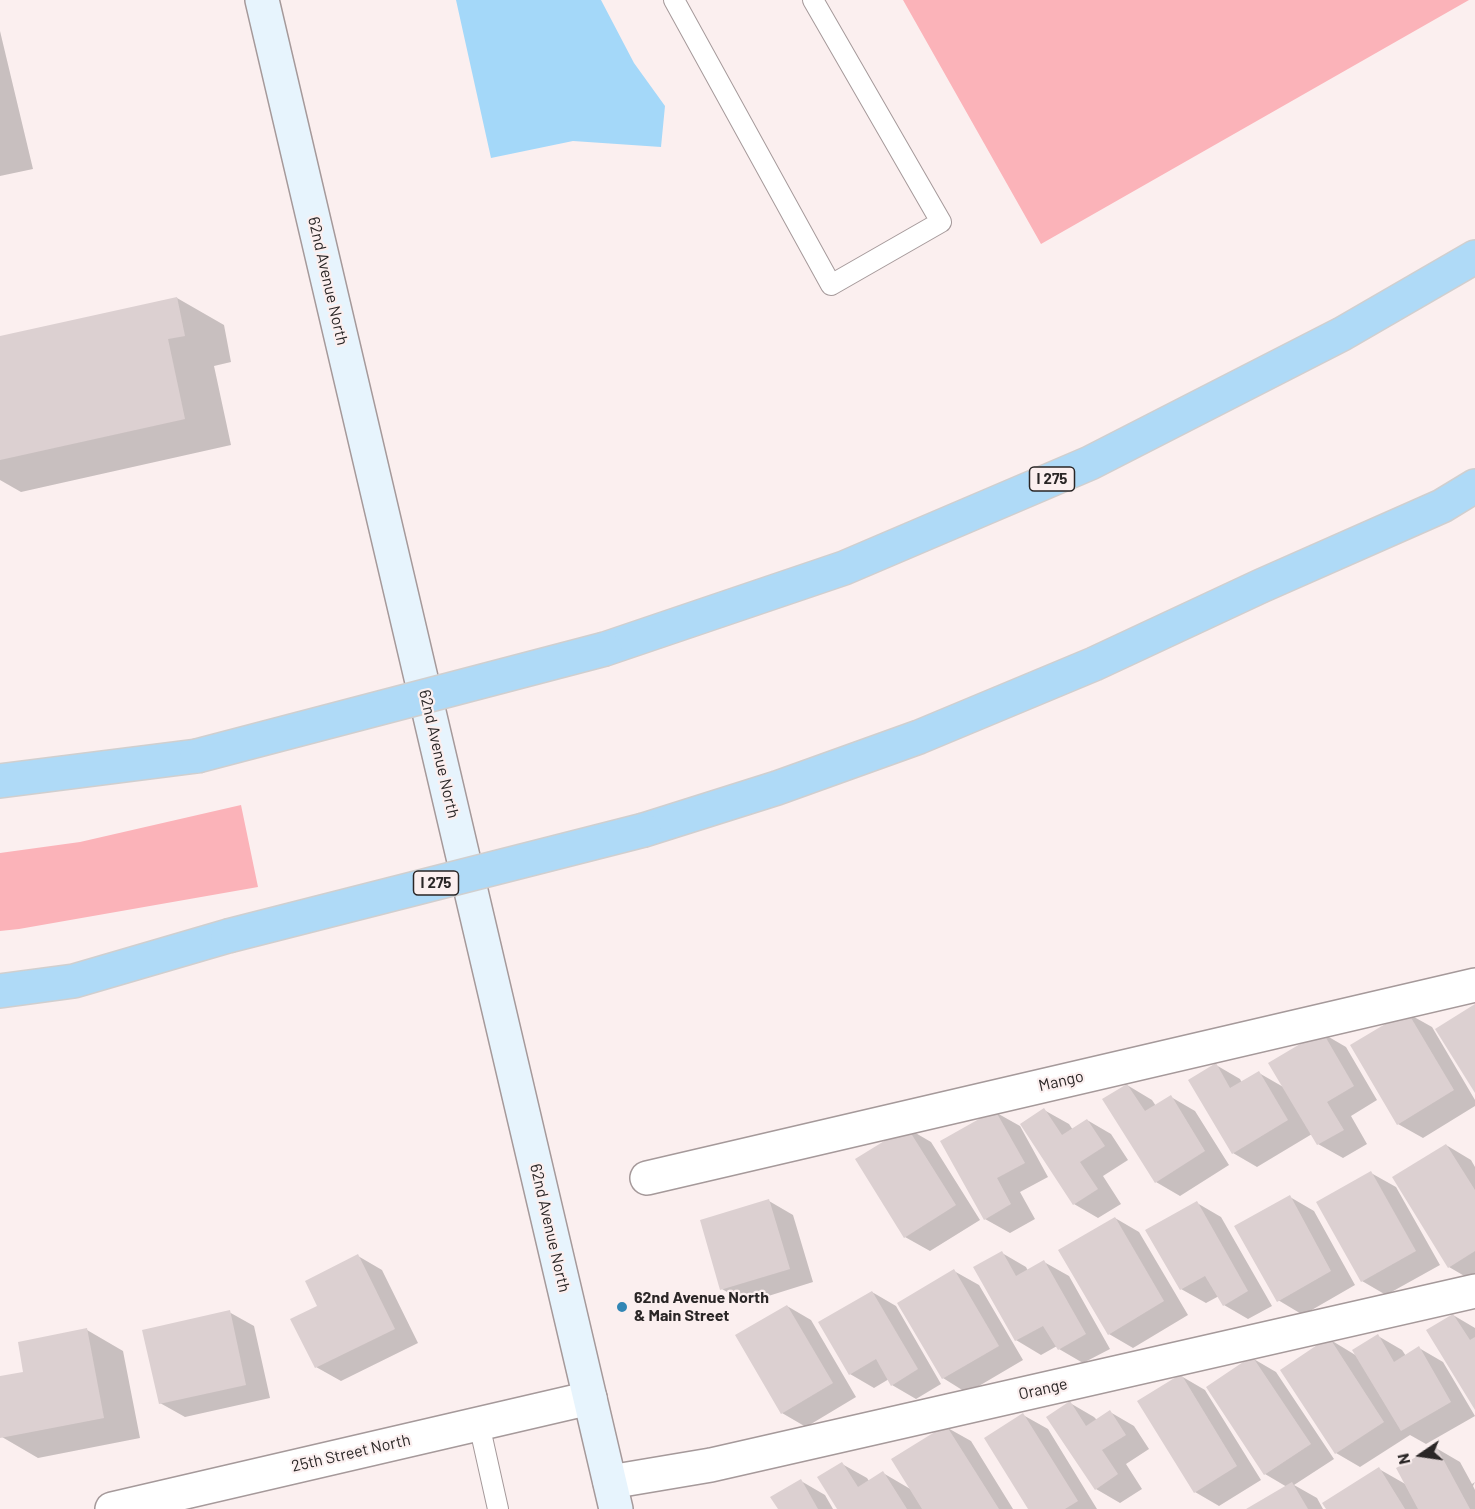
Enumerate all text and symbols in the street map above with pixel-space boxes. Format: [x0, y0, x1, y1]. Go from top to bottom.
street label: 62nd Avenue North [304, 215, 352, 347]
road number: I 275 [1030, 467, 1074, 491]
street label: 62nd Avenue North [415, 688, 463, 820]
road number: I 275 [414, 871, 458, 895]
street label: Mango [1037, 1067, 1085, 1095]
street label: 62nd Avenue North [526, 1162, 574, 1294]
place label: 62nd Avenue North & Main Street [634, 1288, 769, 1326]
marker: 62nd Avenue North & Main Street [615, 1300, 629, 1314]
street label: Orange [1017, 1374, 1069, 1404]
north arrow [1391, 1425, 1451, 1485]
street label: 25th Street North [290, 1430, 412, 1476]
text: N [1393, 1452, 1413, 1466]

